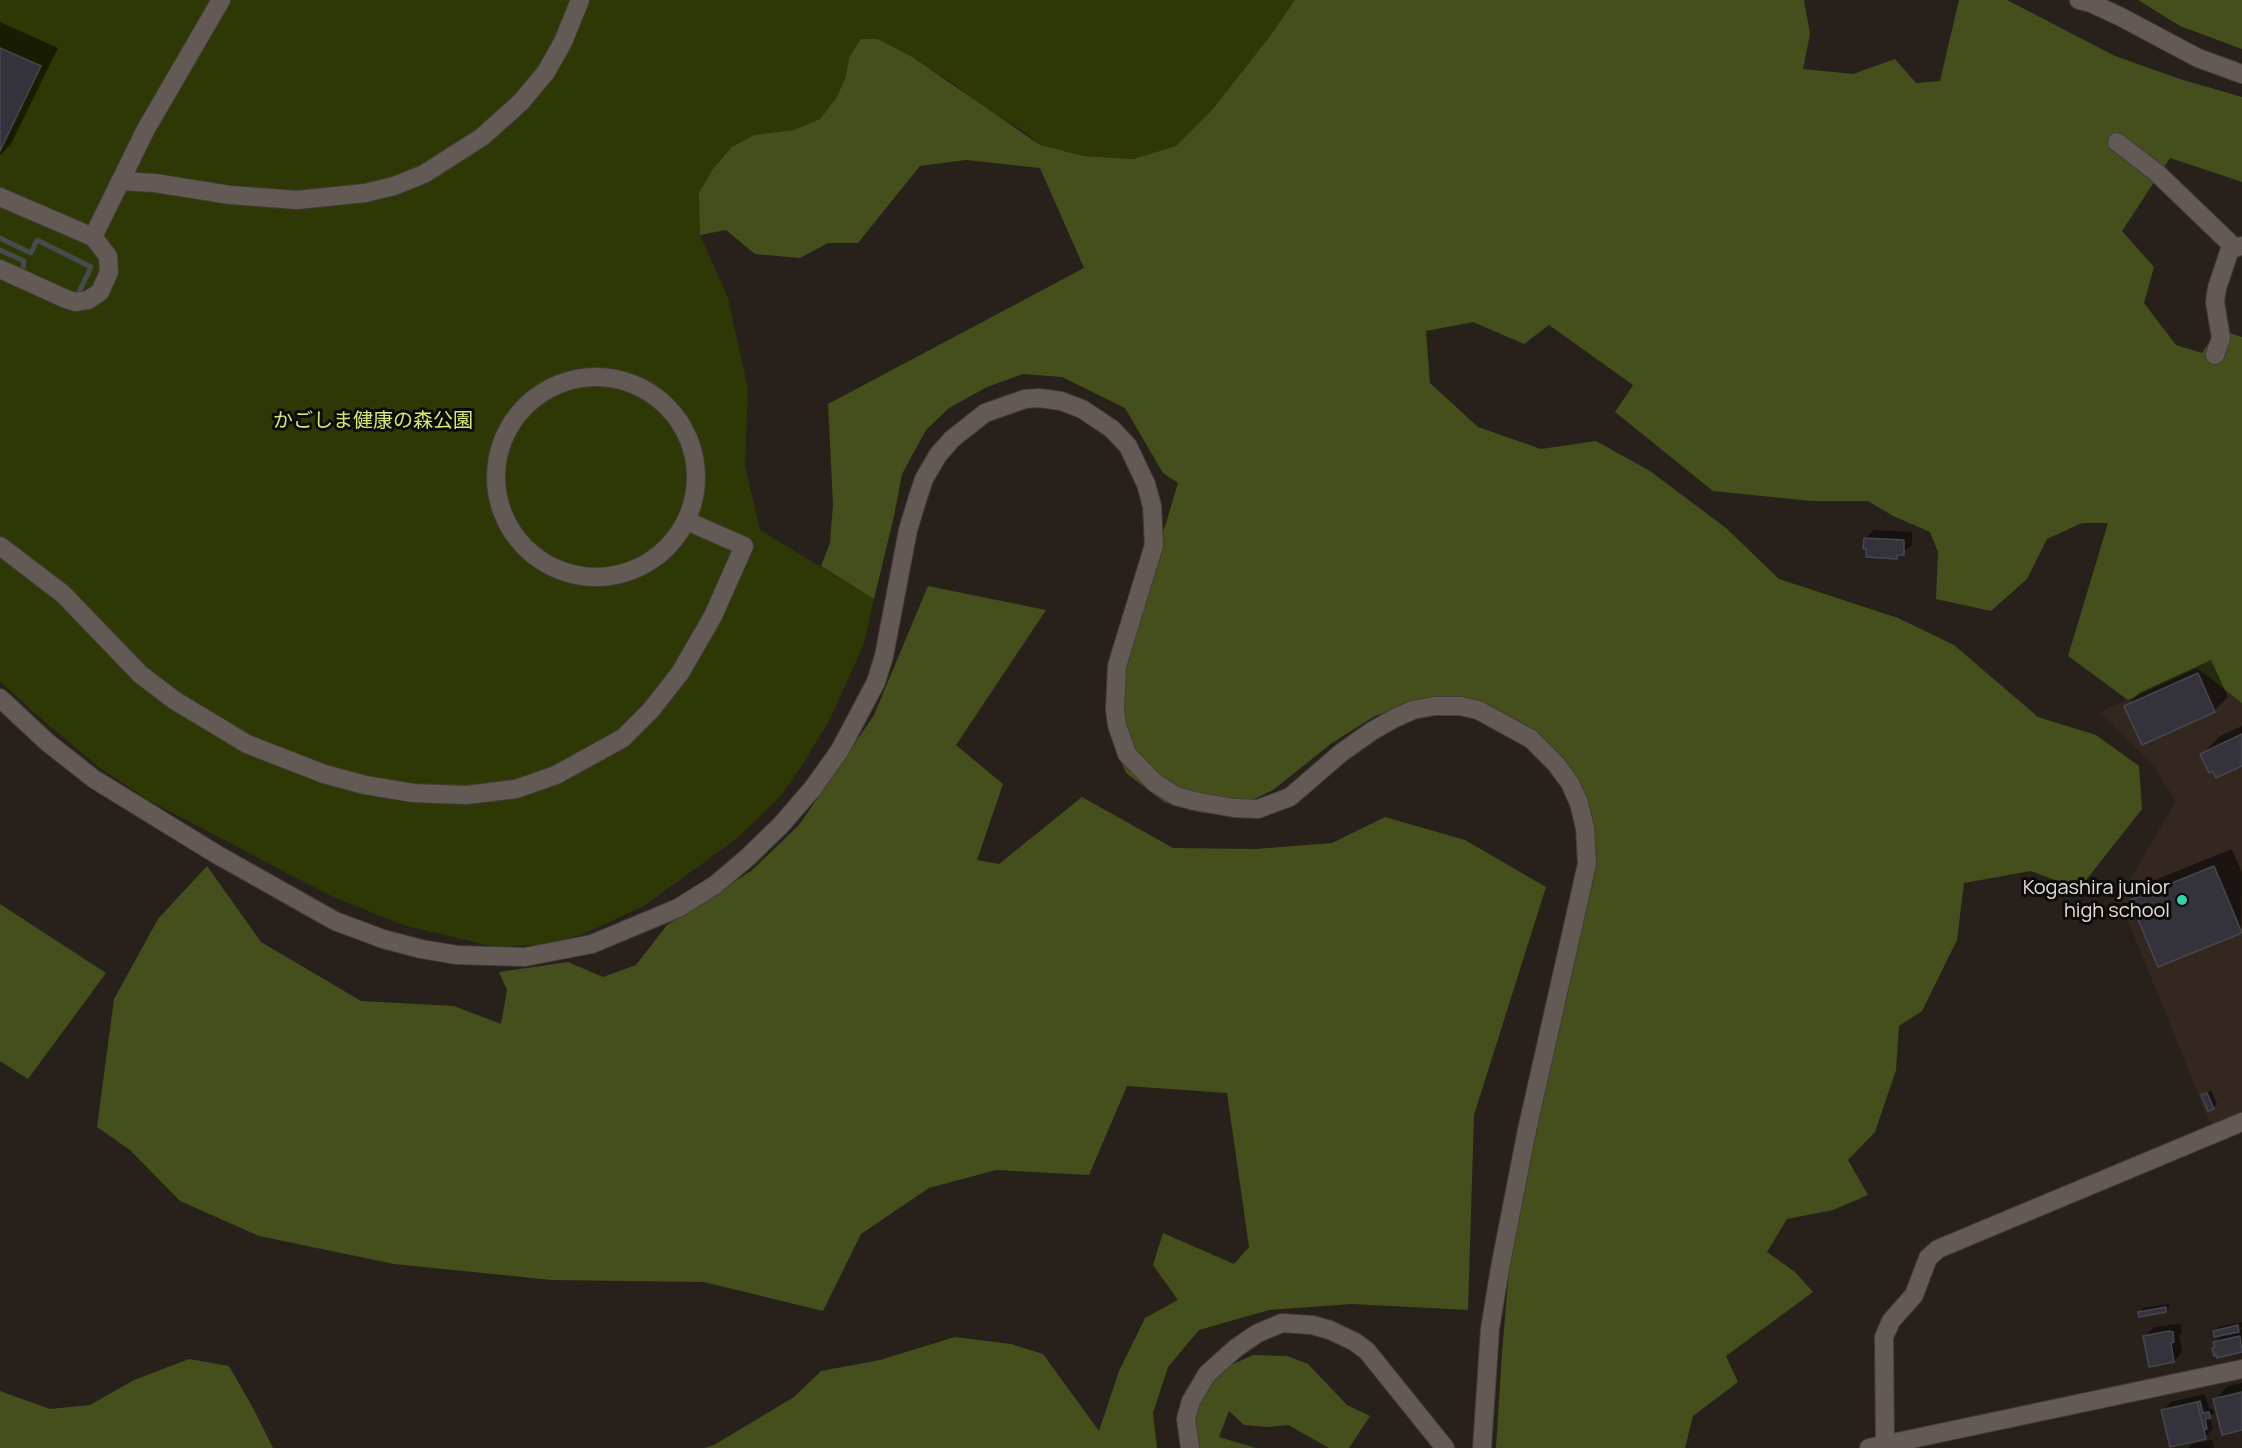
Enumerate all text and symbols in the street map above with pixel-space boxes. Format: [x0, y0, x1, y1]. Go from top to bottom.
park label: かごしま健康の森公園 [273, 409, 473, 433]
place label: Kogashira junior high school [2023, 876, 2170, 923]
marker: Kogashira junior high school [2175, 893, 2189, 907]

